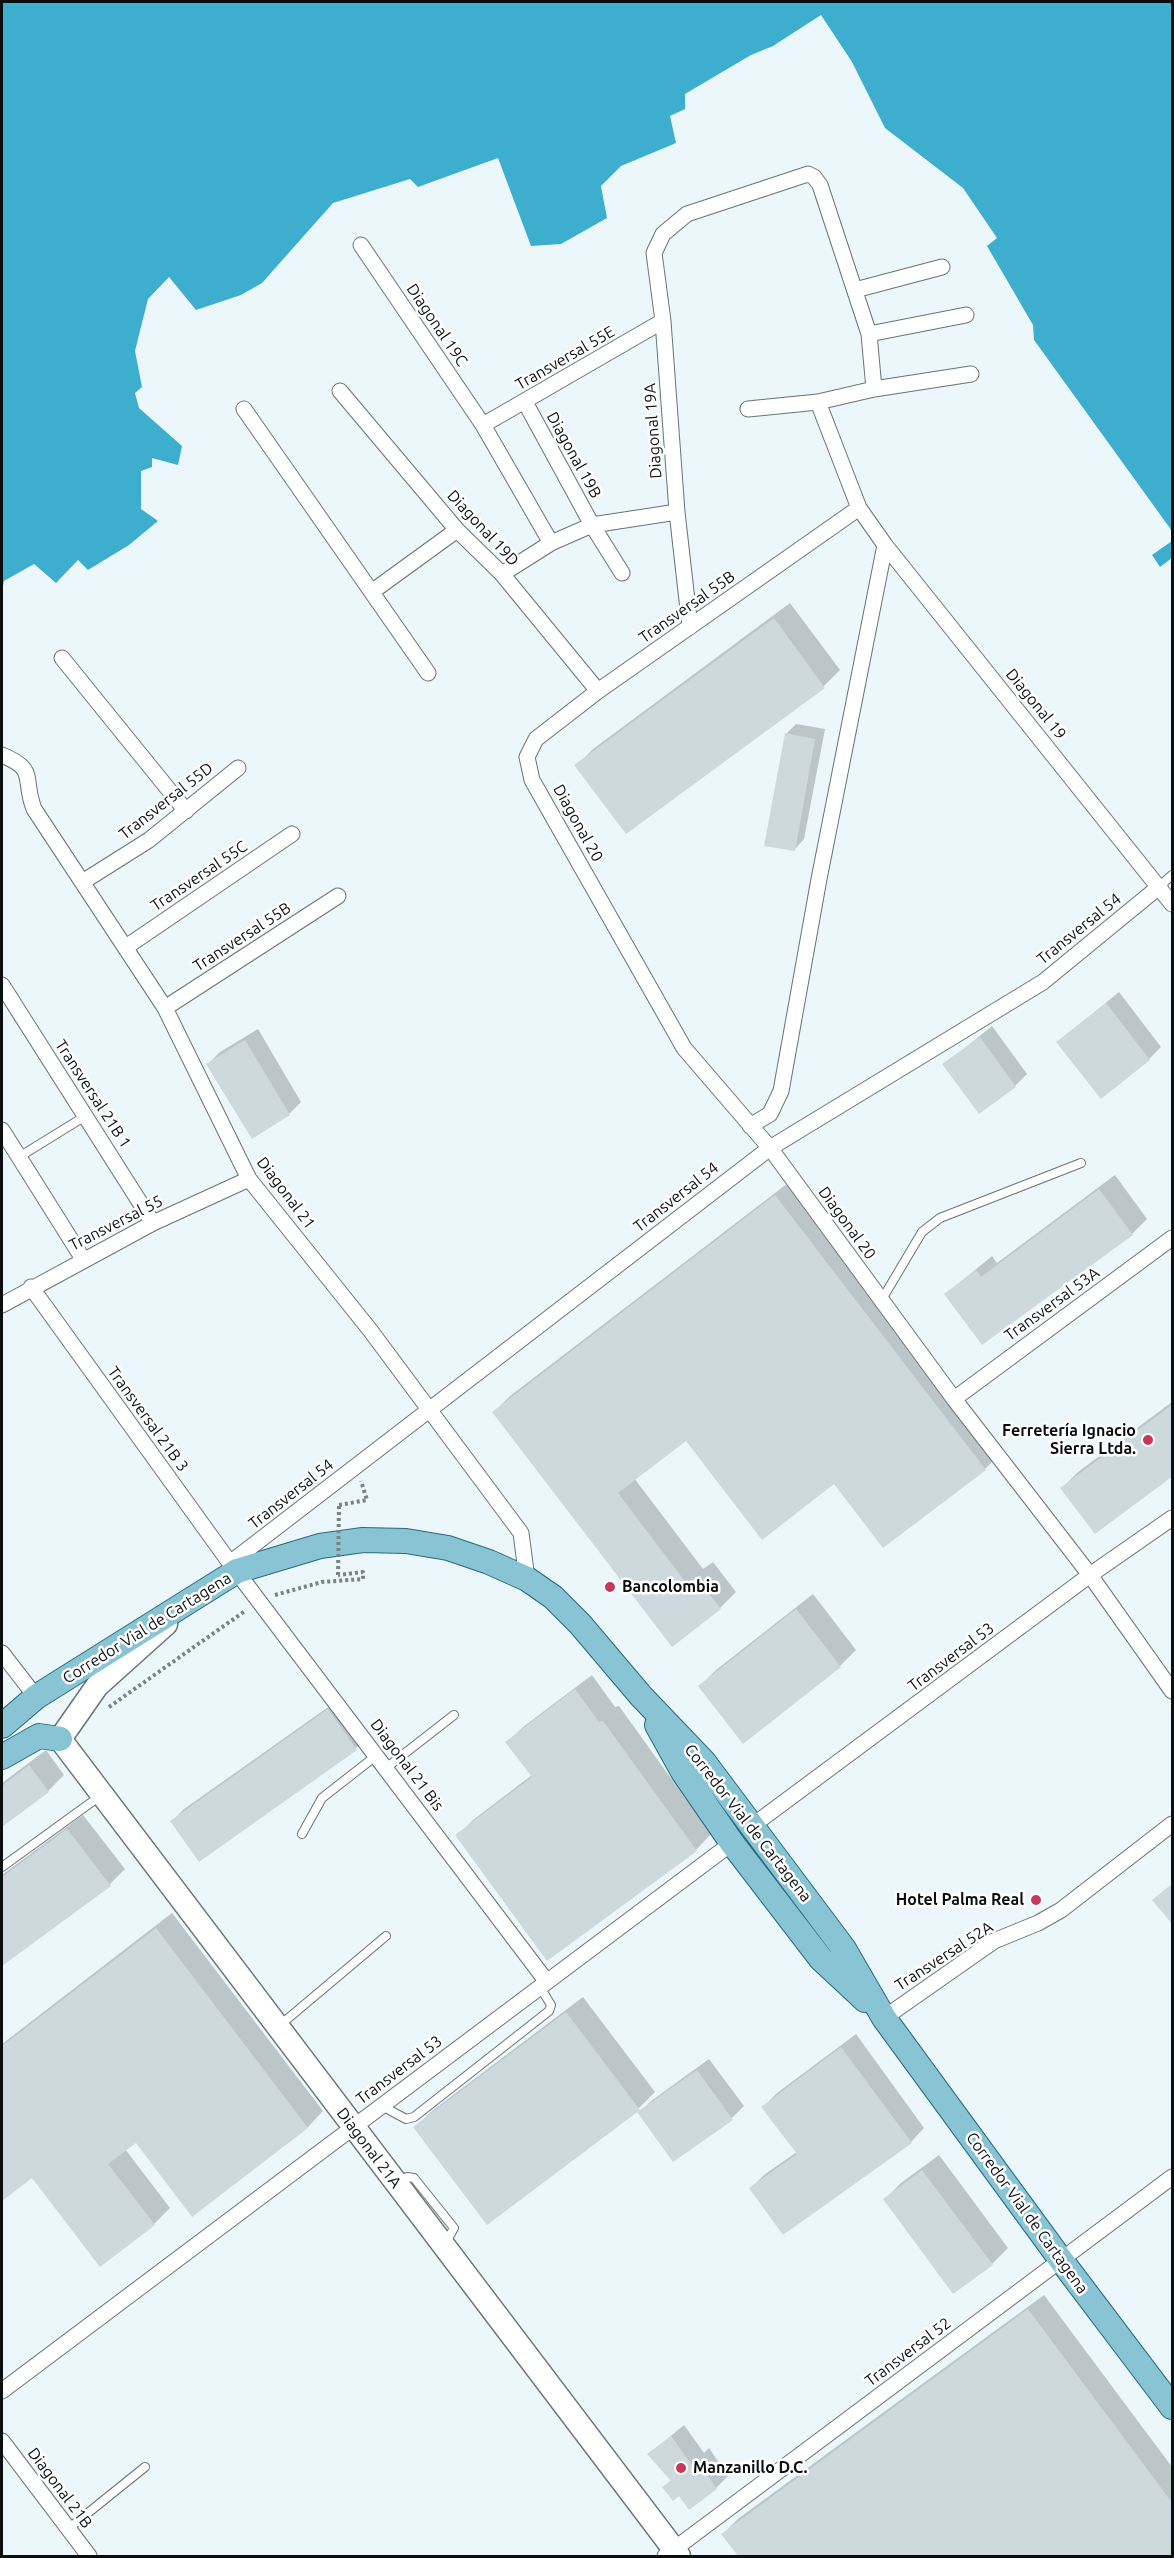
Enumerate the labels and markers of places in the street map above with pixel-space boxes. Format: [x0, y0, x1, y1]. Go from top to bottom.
place label: Ferretería Ignacio Sierra Ltda. [1002, 1421, 1136, 1459]
marker: Ferretería Ignacio Sierra Ltda. [1141, 1433, 1155, 1447]
place label: Bancolombia [622, 1577, 719, 1597]
marker: Bancolombia [603, 1580, 617, 1594]
place label: Hotel Palma Real [896, 1890, 1024, 1910]
marker: Hotel Palma Real [1029, 1893, 1043, 1907]
place label: Manzanillo D.C. [693, 2458, 808, 2478]
marker: Manzanillo D.C. [674, 2461, 688, 2475]

